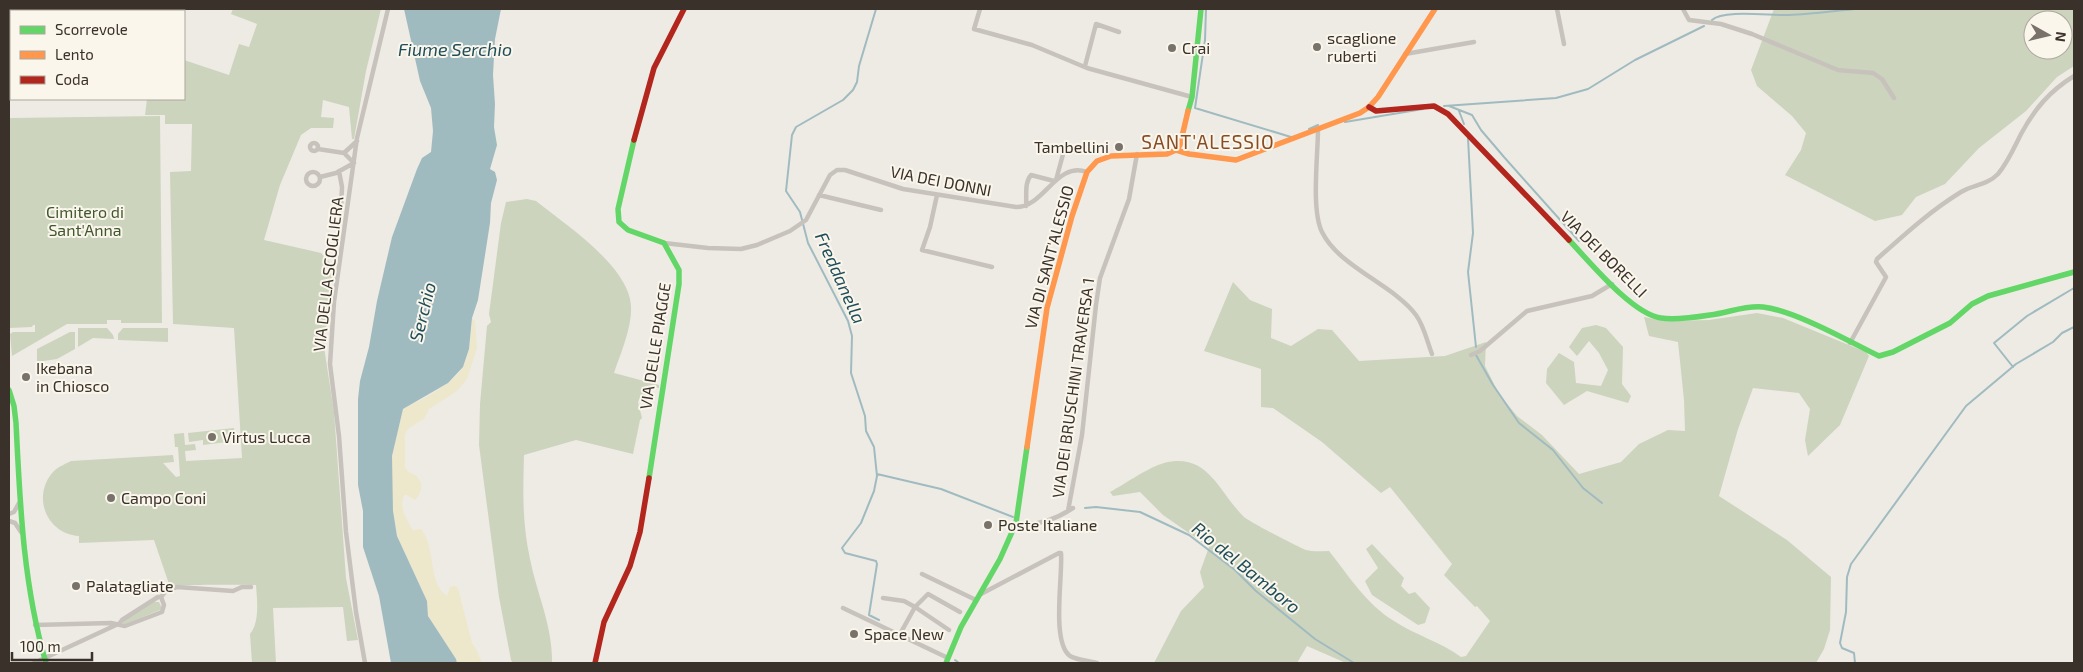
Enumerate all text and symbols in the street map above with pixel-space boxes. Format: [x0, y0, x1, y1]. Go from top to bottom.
legend [10, 10, 185, 100]
north arrow [2023, 10, 2073, 60]
text: Scorrevole [55, 20, 128, 38]
place label: scaglione ruberti [1327, 28, 1396, 65]
text: N [2052, 31, 2070, 43]
water label: Fiume Serchio [398, 38, 512, 60]
place label: Crai [1182, 38, 1210, 57]
marker: scaglione ruberti [1311, 41, 1323, 53]
marker: Crai [1166, 42, 1178, 54]
text: Lento [55, 45, 94, 63]
text: Coda [55, 70, 89, 88]
district label: SANT'ALESSIO [1141, 130, 1275, 153]
place label: Tambellini [1034, 137, 1109, 156]
marker: Tambellini [1113, 141, 1125, 153]
street label: VIA DEI DONNI [889, 161, 993, 200]
street label: VIA DI SANT'ALESSIO [1020, 183, 1077, 331]
street label: VIA DELLA SCOGLIERA [309, 195, 346, 353]
park label: Cimitero di Sant'Anna [46, 202, 124, 239]
street label: VIA DEI BORELLI [1557, 206, 1652, 301]
water label: Freddanella [811, 228, 871, 327]
street label: VIA DEI BRUSCHINI TRAVERSA 1 [1048, 277, 1097, 499]
water label: Serchio [404, 280, 440, 344]
street label: VIA DELLE PIAGGE [635, 281, 674, 411]
place label: Ikebana in Chiosco [36, 358, 109, 395]
marker: Ikebana in Chiosco [20, 371, 32, 383]
place label: Virtus Lucca [222, 427, 311, 446]
marker: Virtus Lucca [206, 431, 218, 443]
place label: Campo Coni [121, 488, 206, 507]
marker: Campo Coni [105, 492, 117, 504]
place label: Poste Italiane [998, 515, 1097, 534]
water label: Rio del Bamboro [1188, 517, 1305, 618]
marker: Poste Italiane [982, 519, 994, 531]
place label: Palatagliate [86, 576, 174, 595]
marker: Palatagliate [70, 580, 82, 592]
place label: Space New [864, 624, 944, 643]
marker: Space New [848, 628, 860, 640]
scale bar [12, 630, 92, 662]
text: 100 m [20, 637, 61, 655]

